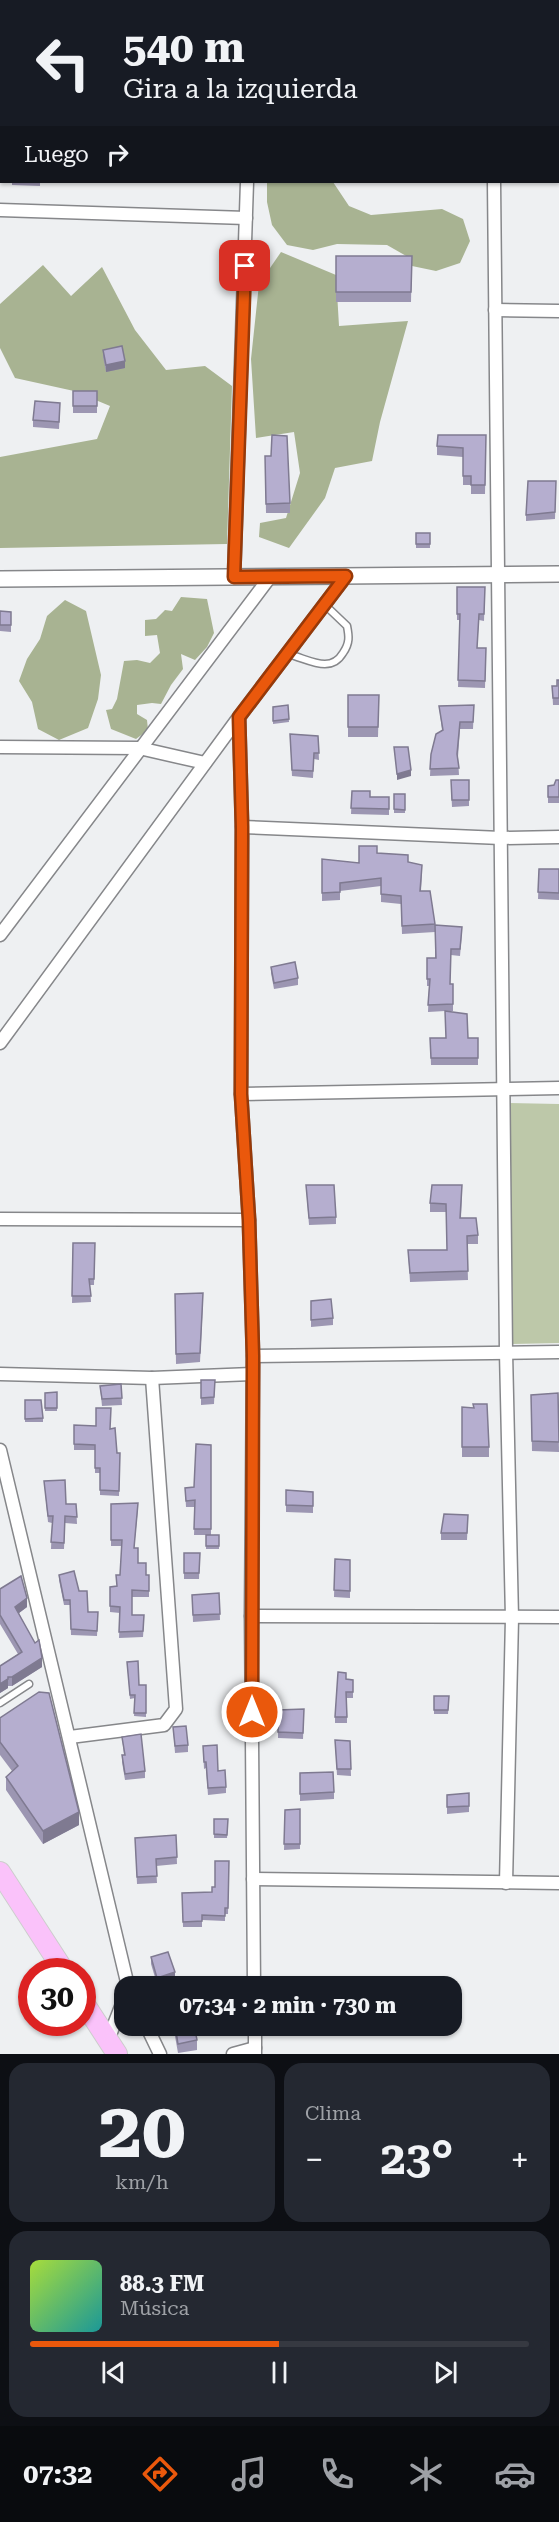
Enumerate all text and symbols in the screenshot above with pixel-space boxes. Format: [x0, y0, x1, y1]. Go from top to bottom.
text: 540 m [123, 23, 245, 72]
icon: left [24, 24, 102, 102]
text: Gira a la izquierda [123, 73, 358, 105]
icon: right [101, 138, 134, 171]
text: Luego [24, 142, 89, 167]
pin [219, 240, 270, 291]
icon: arrive [228, 249, 261, 282]
position arrow [220, 1680, 284, 1744]
speed limit sign: 30 [18, 1958, 96, 2036]
text: 07:34 · 2 min · 730 m [179, 1993, 397, 2018]
text: 20 [98, 2085, 186, 2176]
text: Clima [305, 2101, 361, 2125]
text: 23° [381, 2132, 453, 2185]
text: − [305, 2140, 323, 2179]
text: + [511, 2140, 529, 2179]
text: km/h [115, 2170, 169, 2194]
text: 88.3 FM [120, 2271, 204, 2296]
text: Música [120, 2296, 189, 2320]
icon: previous [97, 2356, 130, 2389]
icon: pause [263, 2356, 296, 2389]
icon: next [429, 2356, 462, 2389]
icon: directions [139, 2453, 181, 2495]
icon: music [228, 2453, 270, 2495]
icon: phone [316, 2453, 358, 2495]
icon: climate [405, 2453, 447, 2495]
icon: car [494, 2453, 536, 2495]
text: 07:32 [23, 2458, 92, 2490]

